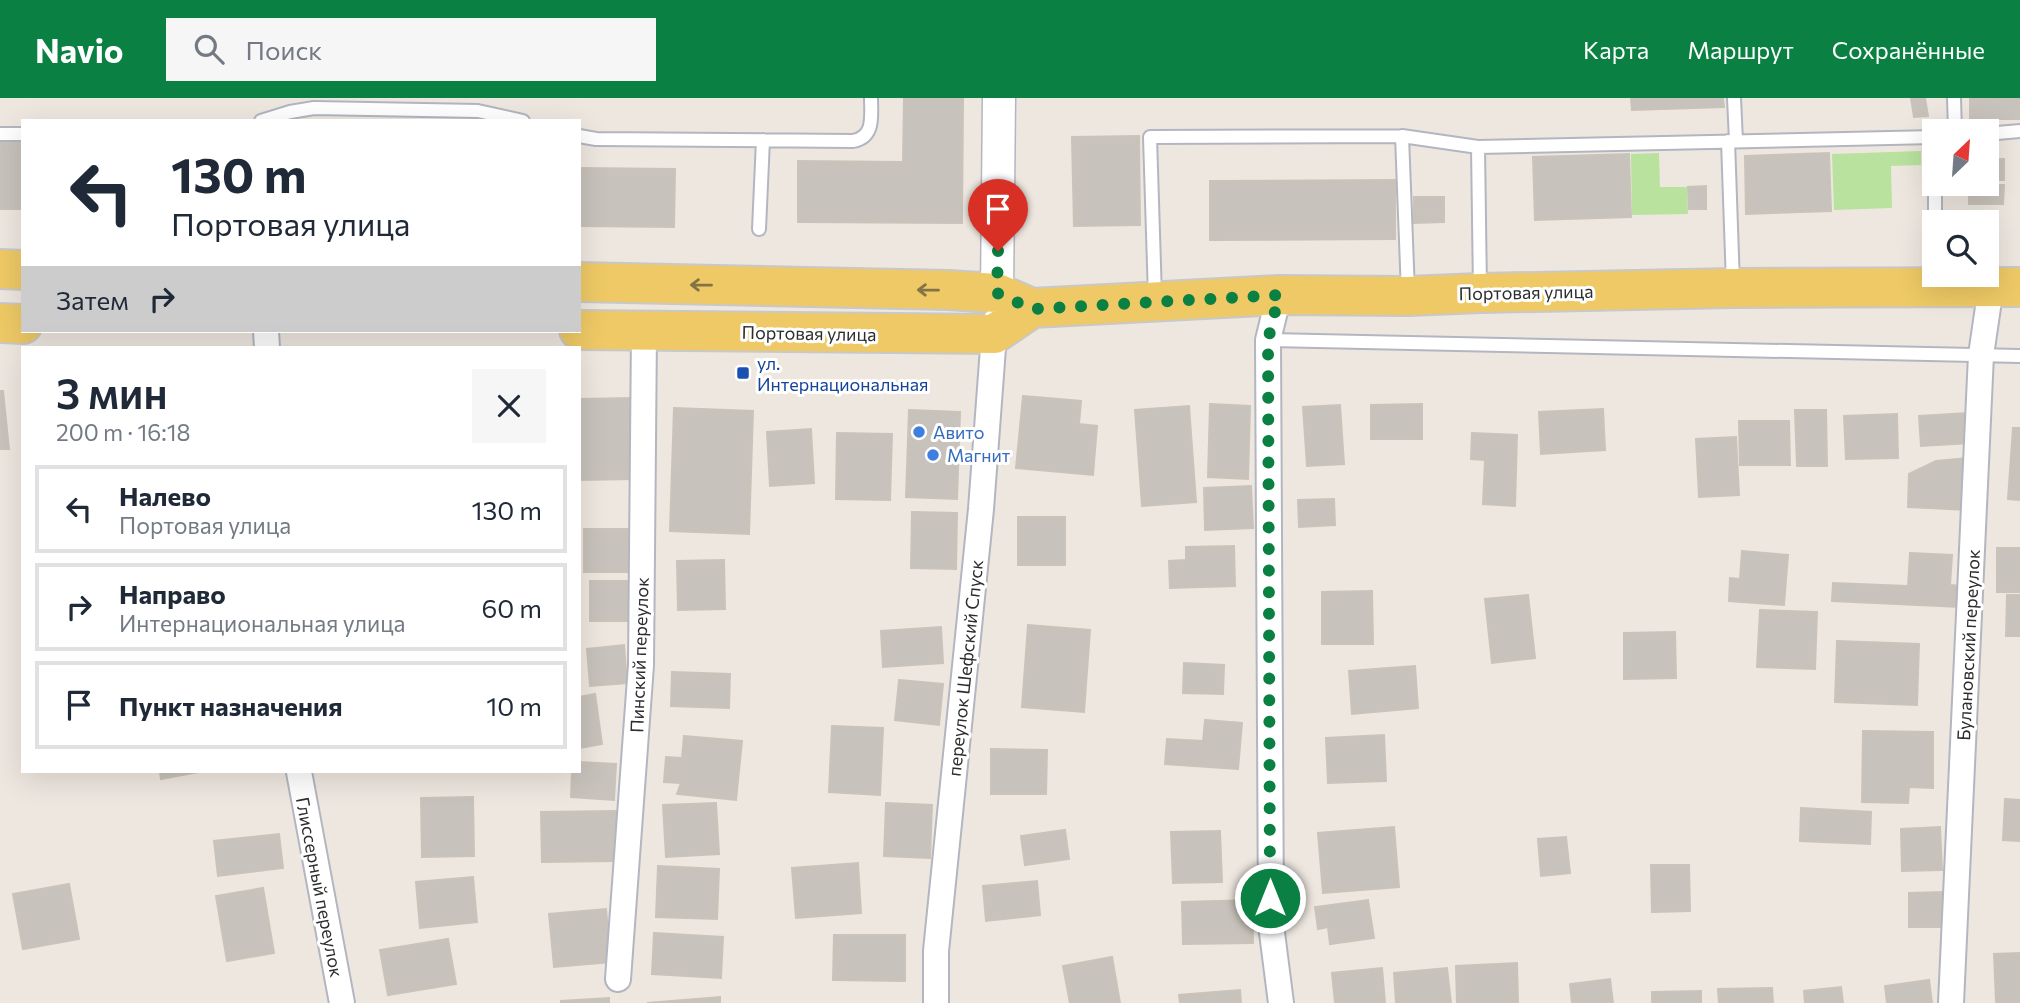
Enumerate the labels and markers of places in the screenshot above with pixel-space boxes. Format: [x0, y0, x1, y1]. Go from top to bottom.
pin [968, 179, 1028, 251]
place label: ул. Интернациональная [757, 352, 929, 395]
marker: ул. Интернациональная [735, 365, 751, 381]
place label: Авито [933, 421, 984, 443]
marker: Авито [911, 424, 927, 440]
place label: Магнит [947, 444, 1011, 466]
marker: Магнит [925, 447, 941, 463]

